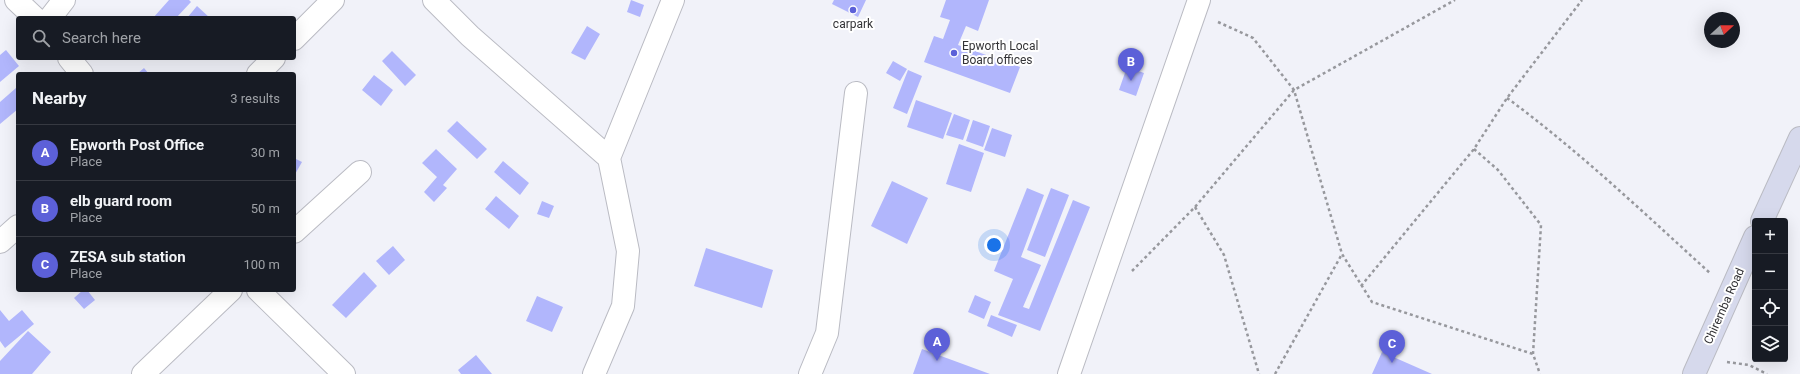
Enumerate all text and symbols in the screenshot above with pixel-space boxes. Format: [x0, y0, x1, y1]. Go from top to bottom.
marker: carpark [848, 5, 858, 15]
north arrow [1704, 12, 1740, 48]
search box [16, 16, 296, 60]
place label: carpark [833, 17, 874, 31]
icon: search [30, 27, 52, 49]
text: Search here [62, 29, 141, 47]
place label: Epworth Local Board offices [962, 39, 1038, 67]
marker: Epworth Local Board offices [949, 48, 959, 58]
pin: B [1118, 48, 1144, 81]
text: Nearby [32, 88, 87, 108]
text: 3 results [230, 91, 280, 106]
text: Epworth Post Office [70, 136, 204, 154]
text: A [41, 145, 49, 160]
text: 30 m [251, 145, 280, 160]
text: Place [70, 154, 102, 169]
text: elb guard room [70, 192, 172, 210]
text: B [41, 201, 49, 216]
text: 50 m [251, 201, 280, 216]
text: Place [70, 210, 102, 225]
map controls [1752, 218, 1788, 362]
button: + [1752, 218, 1788, 254]
your location [984, 235, 1004, 255]
text: ZESA sub station [70, 248, 186, 266]
button: − [1752, 254, 1788, 290]
text: C [41, 257, 49, 272]
text: 100 m [243, 257, 280, 272]
text: Place [70, 266, 102, 281]
street label: Chiremba Road [1701, 266, 1747, 346]
button: locate [1752, 290, 1788, 326]
button: layers [1752, 326, 1788, 362]
pin: A [924, 328, 950, 361]
pin: C [1379, 330, 1405, 363]

